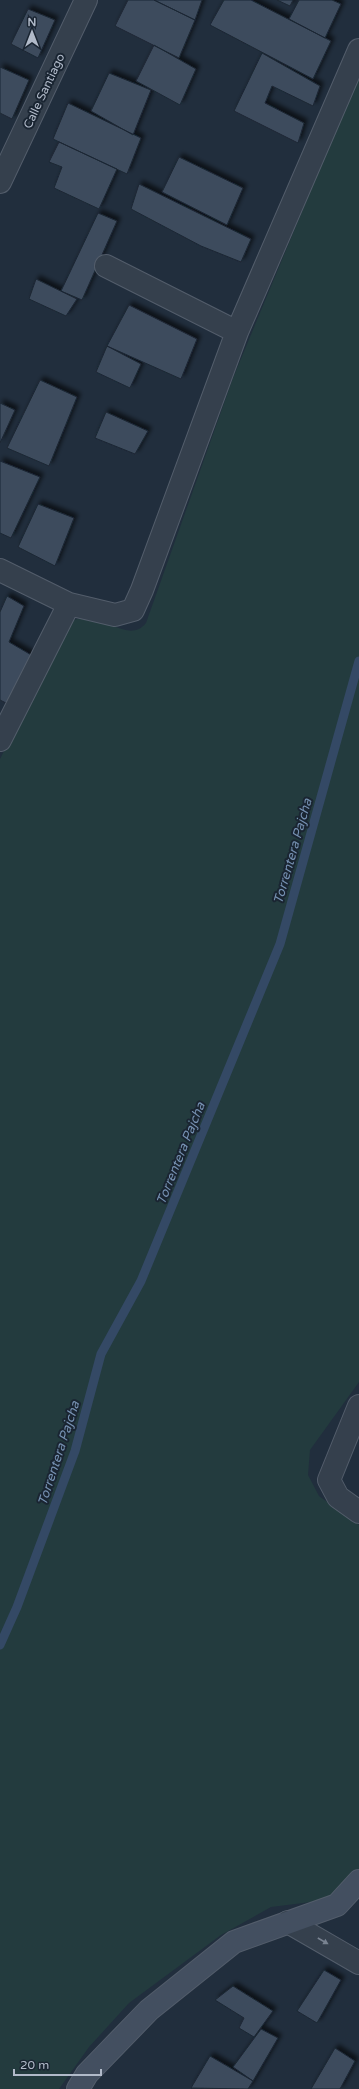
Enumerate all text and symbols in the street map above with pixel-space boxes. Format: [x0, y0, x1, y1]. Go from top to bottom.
north arrow [12, 12, 52, 52]
text: N [28, 16, 36, 29]
street label: Calle Santiago [20, 51, 68, 131]
water label: Torrentera Pajcha [270, 796, 316, 906]
water label: Torrentera Pajcha [153, 1099, 209, 1207]
water label: Torrentera Pajcha [35, 1398, 84, 1508]
one-way arrow [317, 1938, 329, 1944]
scale bar [14, 2051, 101, 2077]
text: 20 m [20, 2058, 49, 2072]

